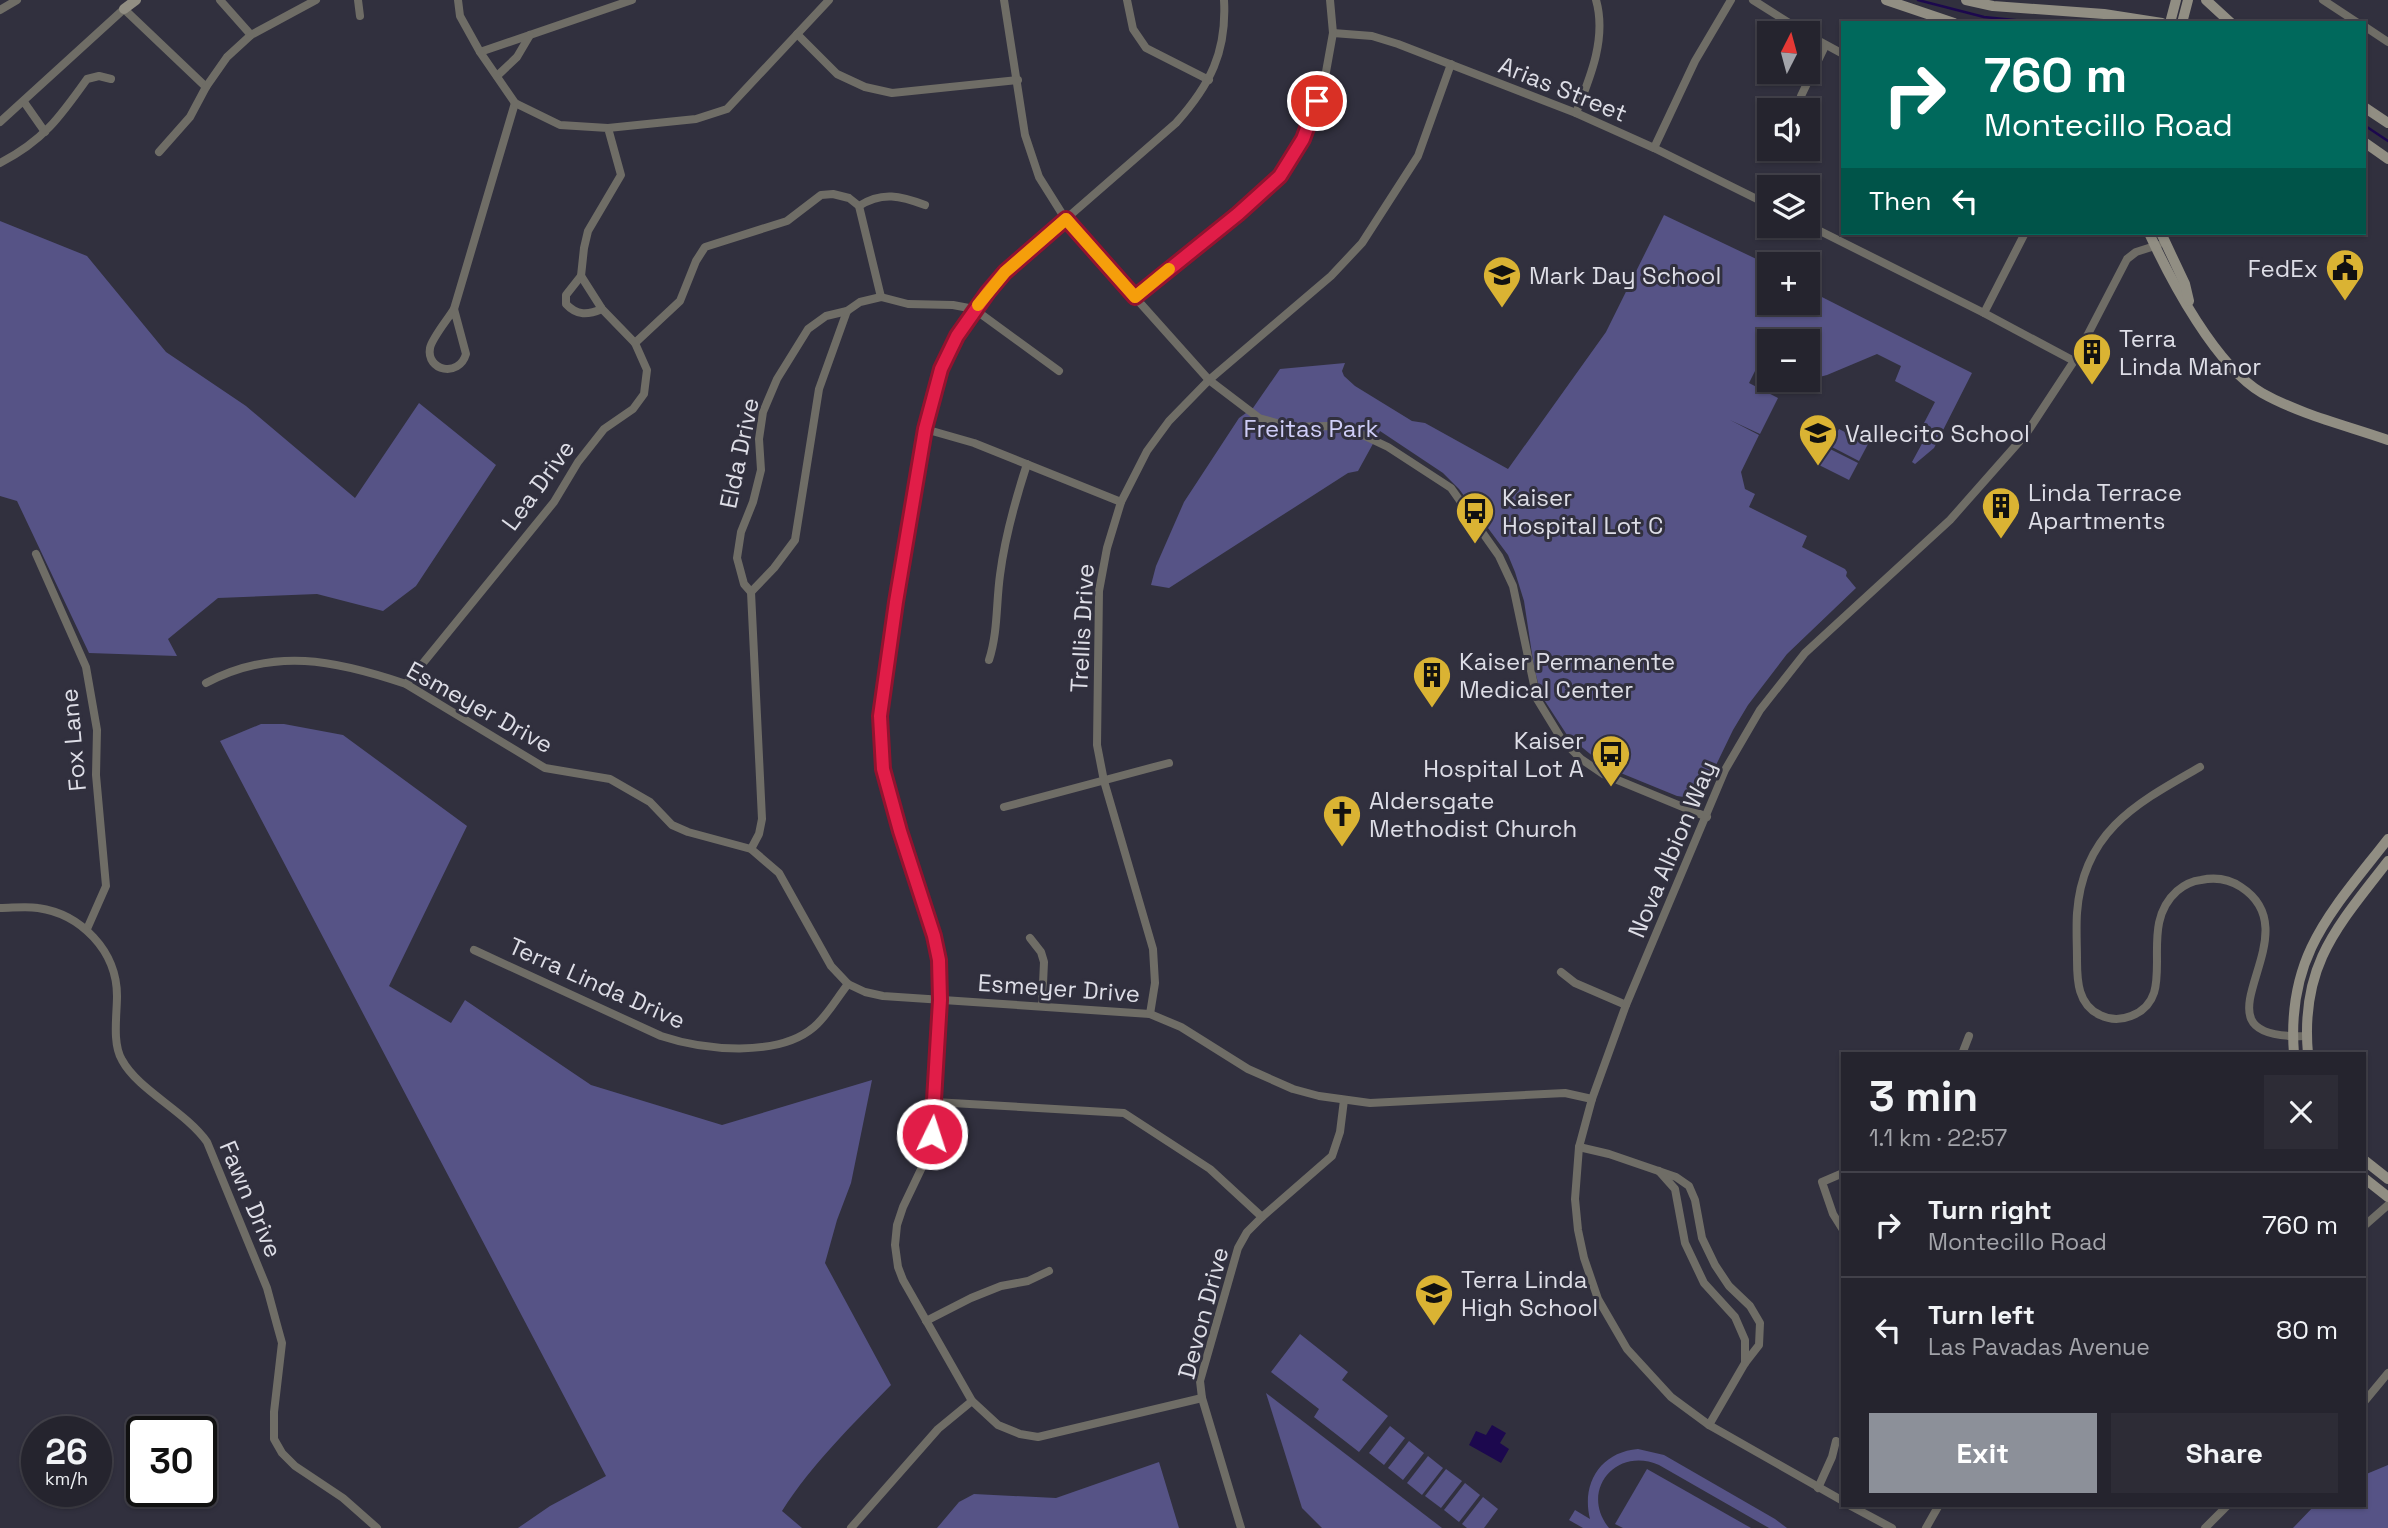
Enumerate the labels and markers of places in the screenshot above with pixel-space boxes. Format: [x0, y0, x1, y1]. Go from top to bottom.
pin [1287, 71, 1347, 131]
public building icon: FedEx [2324, 247, 2366, 302]
place label: FedEx [2248, 253, 2318, 284]
school or university icon: Mark Day School [1481, 254, 1523, 309]
place label: Mark Day School [1529, 260, 1721, 291]
place label: Terra Linda Manor [2119, 323, 2261, 382]
building icon: Terra Linda Manor [2071, 331, 2113, 386]
school or university icon: Vallecito School [1797, 412, 1839, 467]
place label: Vallecito School [1845, 418, 2030, 449]
place label: Linda Terrace Apartments [2028, 477, 2182, 536]
place label: Kaiser Hospital Lot C [1502, 482, 1663, 541]
building icon: Linda Terrace Apartments [1980, 485, 2022, 540]
bus stop icon: Kaiser Hospital Lot C [1454, 490, 1496, 545]
place label: Kaiser Permanente Medical Center [1459, 646, 1675, 705]
building icon: Kaiser Permanente Medical Center [1411, 654, 1453, 709]
place label: Kaiser Hospital Lot A [1423, 725, 1584, 784]
bus stop icon: Kaiser Hospital Lot A [1590, 733, 1632, 788]
place label: Aldersgate Methodist Church [1369, 785, 1577, 844]
church icon: Aldersgate Methodist Church [1321, 793, 1363, 848]
place label: Terra Linda High School [1461, 1264, 1598, 1323]
school or university icon: Terra Linda High School [1413, 1272, 1455, 1327]

